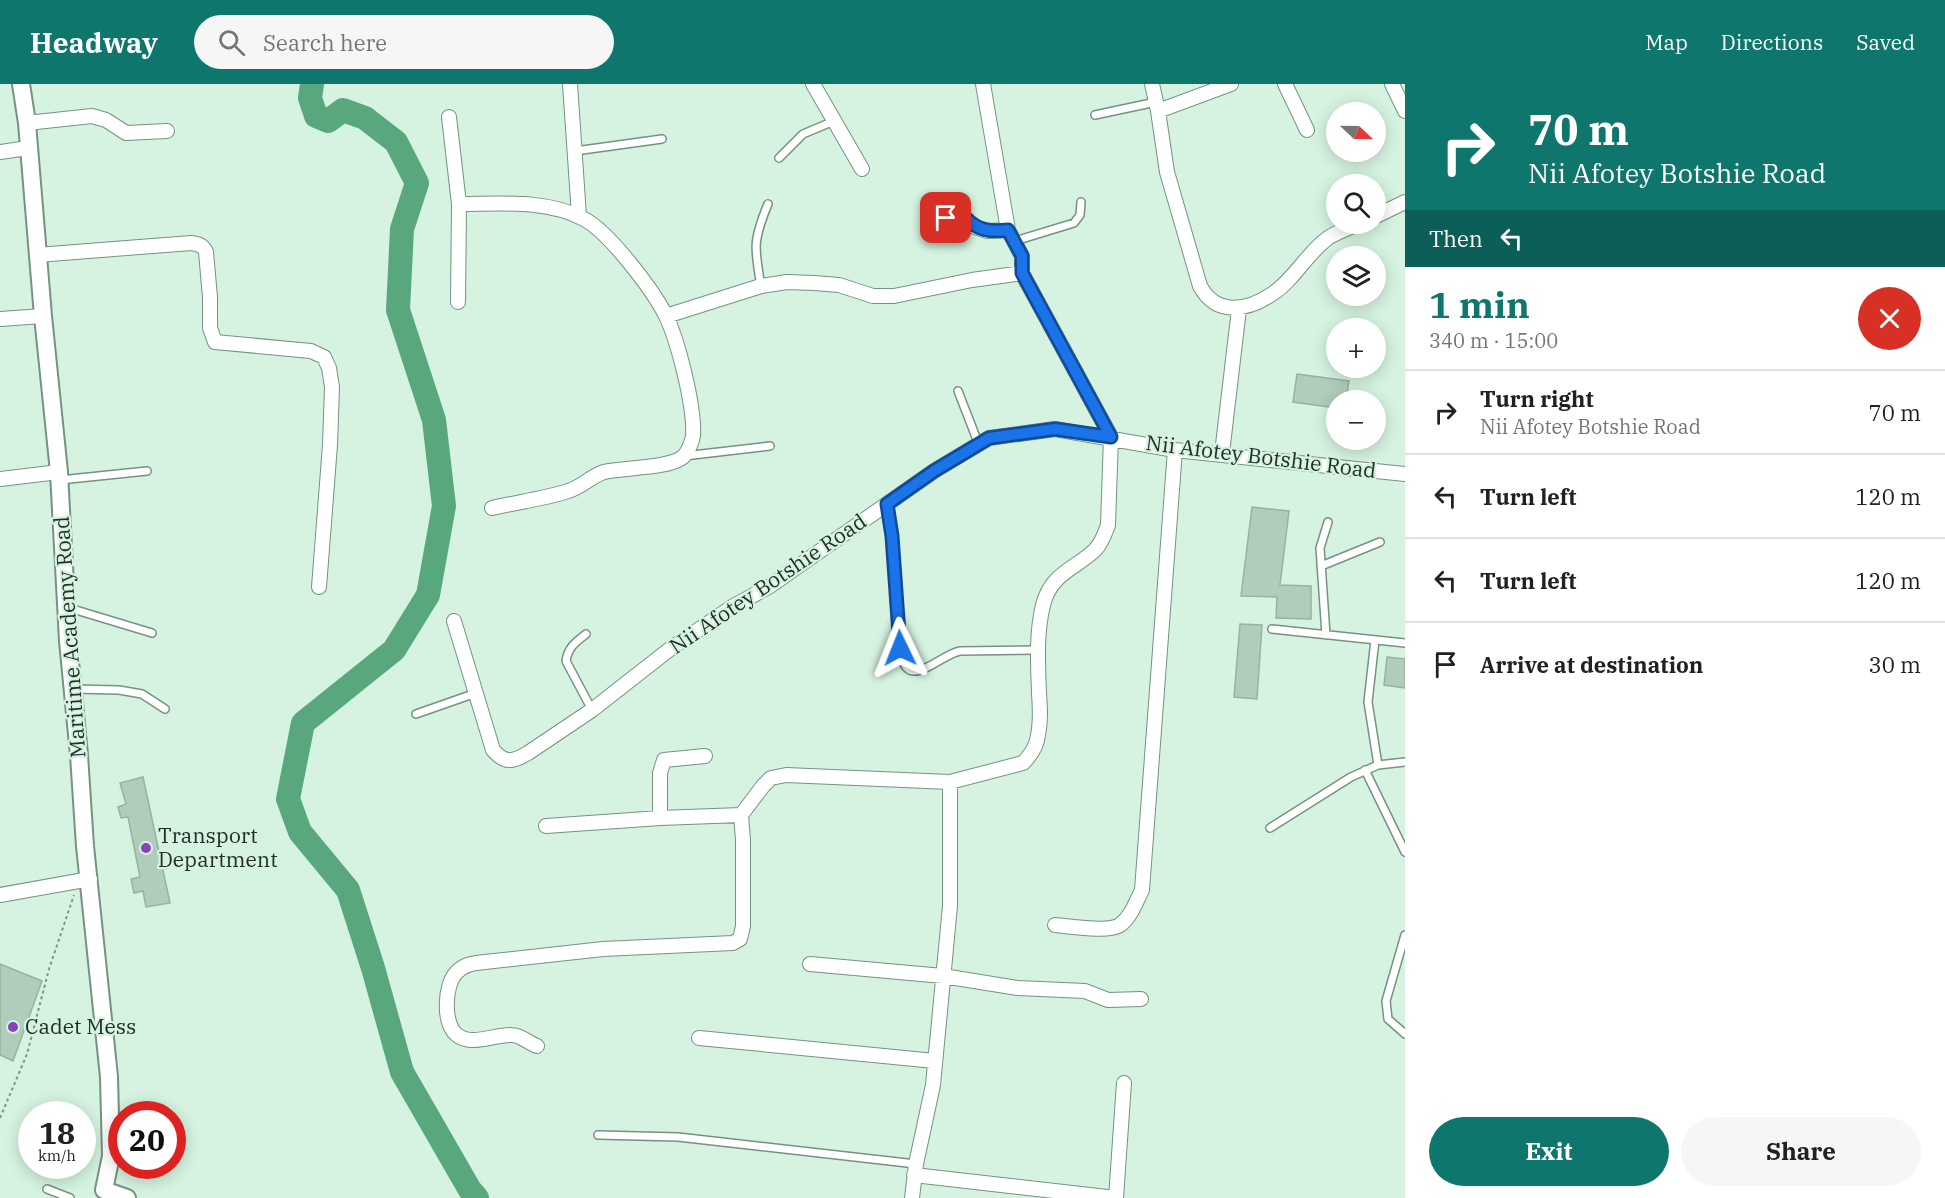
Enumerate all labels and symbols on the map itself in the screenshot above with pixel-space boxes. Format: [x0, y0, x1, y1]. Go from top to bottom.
north arrow [1326, 102, 1386, 162]
pin [920, 192, 971, 243]
street label: Nii Afotey Botshie Road [1144, 428, 1378, 484]
street label: Nii Afotey Botshie Road [663, 507, 872, 660]
street label: Maritime Academy Road [47, 515, 91, 759]
position arrow [868, 616, 932, 680]
place label: Transport Department [158, 821, 278, 873]
marker: Transport Department [139, 841, 153, 855]
place label: Cadet Mess [25, 1012, 136, 1040]
marker: Cadet Mess [6, 1020, 20, 1034]
speed limit sign: 20 [108, 1101, 186, 1179]

